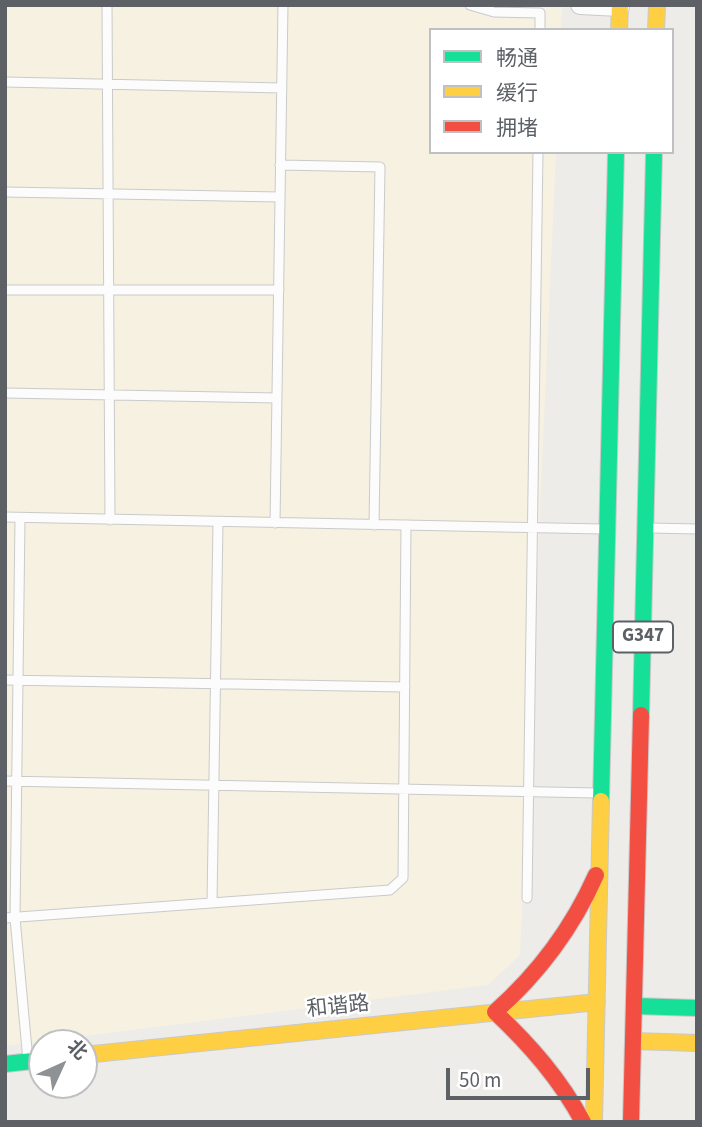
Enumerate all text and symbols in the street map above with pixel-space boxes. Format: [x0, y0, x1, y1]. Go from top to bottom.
legend [429, 28, 674, 154]
text: 畅通 [496, 43, 538, 73]
text: 缓行 [496, 78, 538, 108]
text: 拥堵 [496, 113, 538, 143]
road number: G347 [613, 622, 673, 652]
street label: 和谐路 [305, 992, 371, 1024]
north arrow [28, 1029, 98, 1099]
text: 北 [61, 1034, 93, 1066]
scale bar [450, 1054, 594, 1098]
text: 50 m [459, 1065, 501, 1095]

